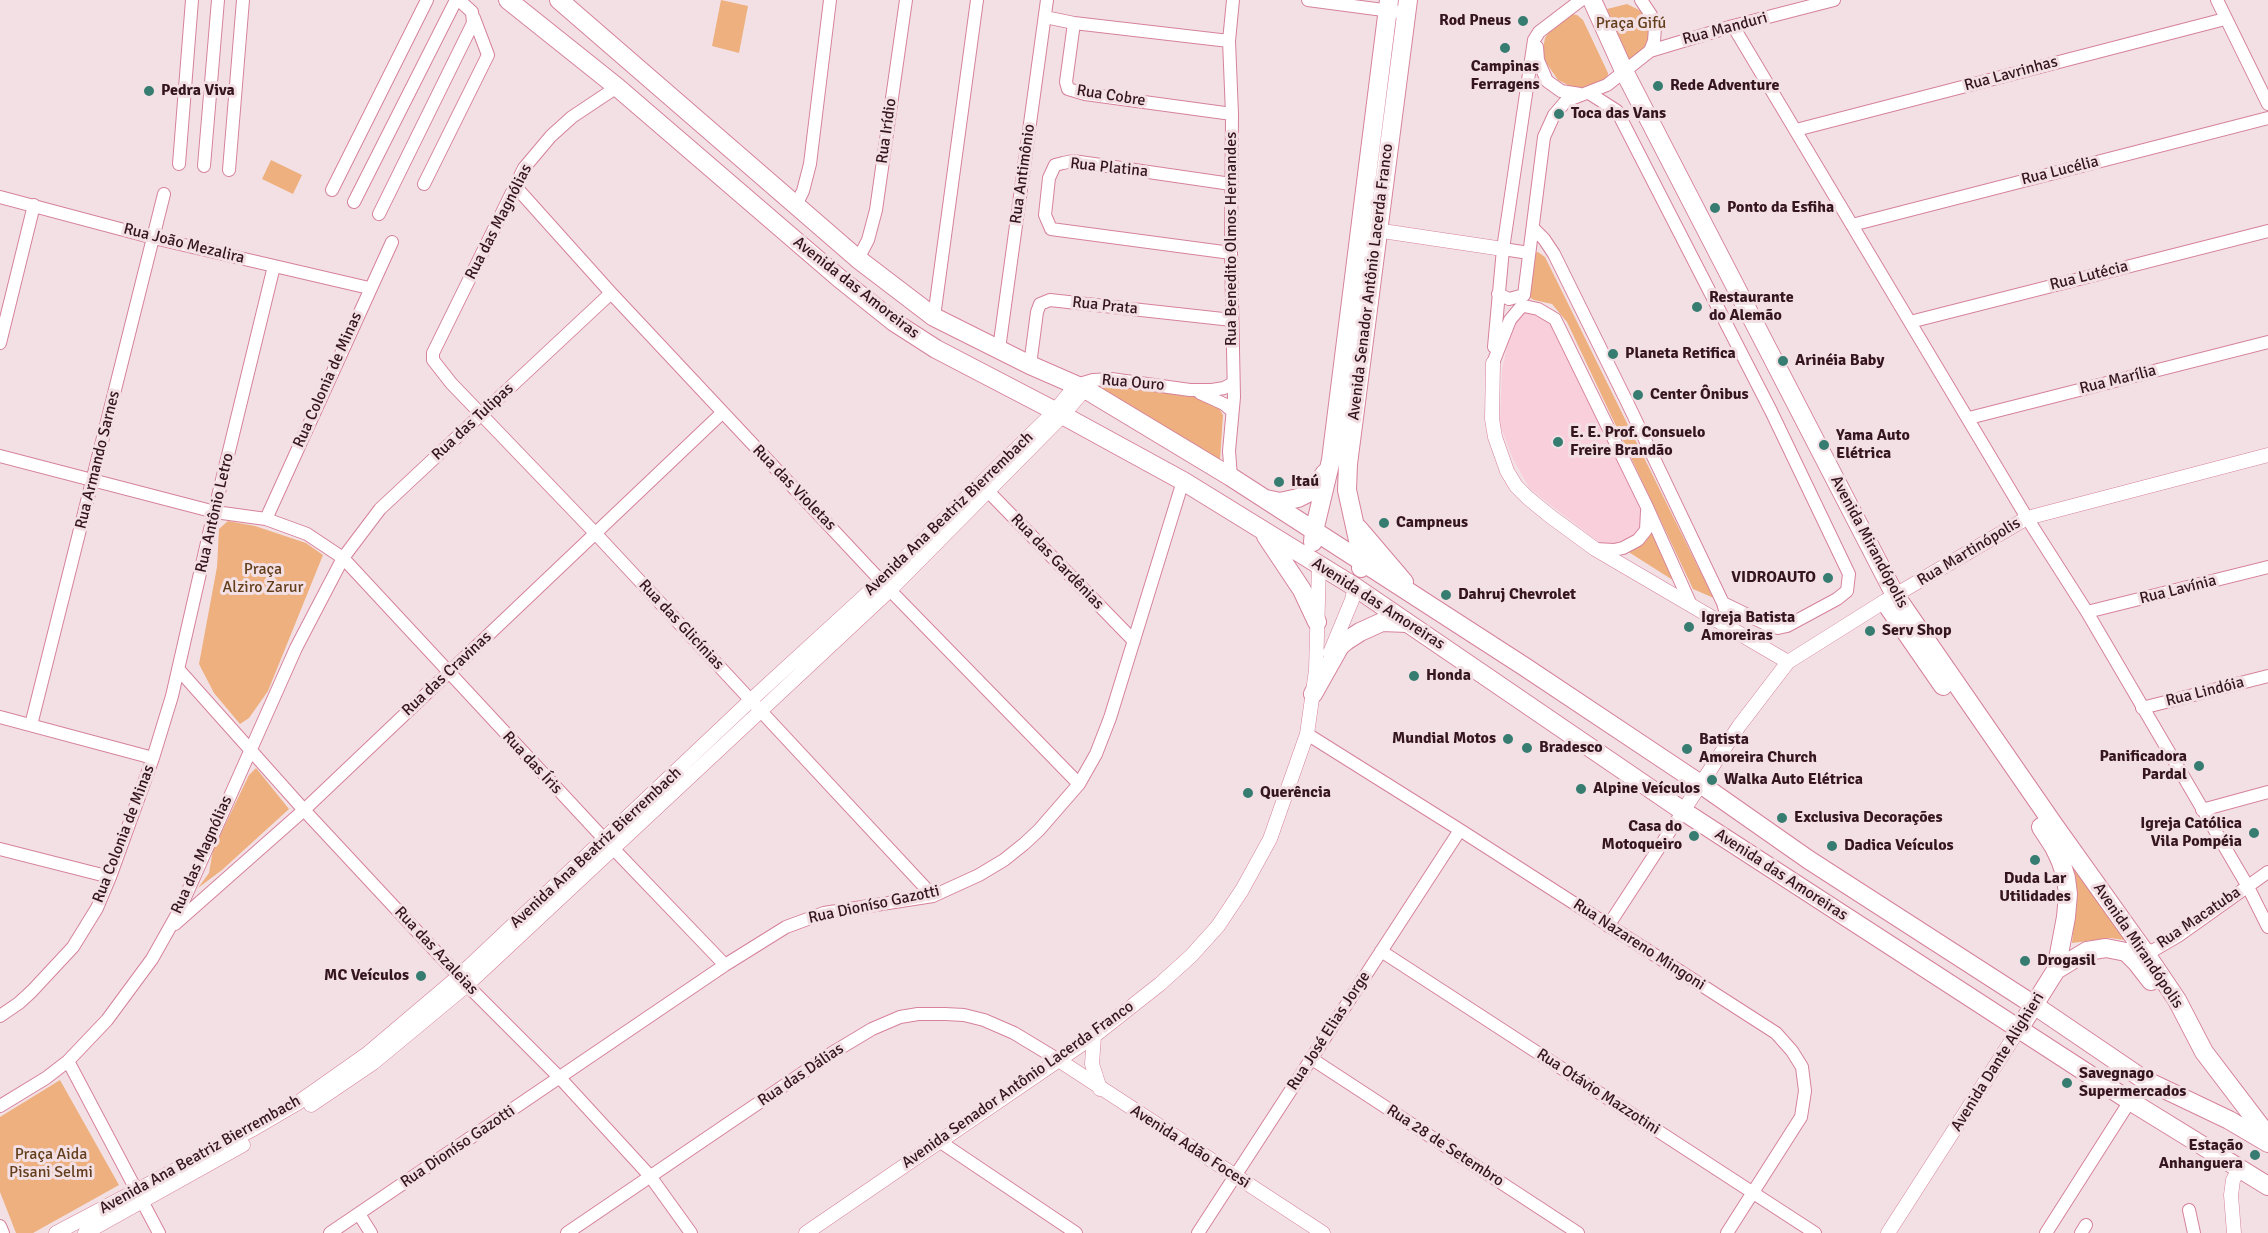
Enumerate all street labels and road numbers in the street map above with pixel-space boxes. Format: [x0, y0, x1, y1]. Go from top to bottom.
street label: Rua Manduri [1680, 8, 1770, 50]
street label: Rua Lavrinhas [1962, 52, 2060, 96]
street label: Rua Cobre [1075, 81, 1147, 111]
street label: Rua Irídio [873, 97, 901, 165]
street label: Rua Antimônio [1006, 123, 1040, 225]
street label: Rua Benedito Olmos Hernandes [1222, 132, 1242, 346]
street label: Avenida Senador Antônio Lacerda Franco [1344, 142, 1398, 422]
street label: Rua Lucélia [2019, 152, 2101, 190]
street label: Rua Platina [1069, 154, 1149, 182]
street label: Rua das Magnólias [462, 161, 536, 283]
street label: Rua João Mezalira [121, 220, 247, 268]
street label: Avenida das Amoreiras [789, 233, 923, 343]
street label: Rua Lutécia [2048, 257, 2130, 295]
street label: Rua Prata [1071, 293, 1139, 319]
street label: Rua Colonia de Minas [290, 309, 366, 451]
street label: Rua Marília [2078, 361, 2158, 399]
street label: Rua Ouro [1101, 371, 1165, 395]
street label: Rua das Tulipas [428, 379, 518, 465]
street label: Rua Armando Sarnes [72, 389, 124, 531]
street label: Avenida Ana Beatriz Bierrembach [861, 428, 1037, 600]
street label: Rua das Violetas [748, 441, 840, 535]
street label: Rua Antônio Letro [192, 451, 238, 575]
street label: Avenida Mirandópolis [1826, 473, 1912, 611]
street label: Rua das Gardênias [1006, 510, 1108, 614]
street label: Rua Martinópolis [1914, 514, 2024, 590]
street label: Avenida das Amoreiras [1308, 554, 1448, 654]
street label: Rua Lavínia [2138, 571, 2218, 609]
street label: Rua das Glicínias [634, 576, 728, 674]
street label: Rua das Cravinas [398, 628, 496, 720]
street label: Rua Lindóia [2164, 673, 2246, 711]
street label: Rua das Íris [498, 728, 566, 798]
street label: Rua Colonia de Minas [89, 762, 159, 906]
street label: Avenida Ana Beatriz Bierrembach [506, 763, 686, 933]
street label: Rua das Magnólias [167, 793, 237, 917]
street label: Avenida das Amoreiras [1711, 825, 1851, 925]
street label: Avenida Mirandópolis [2089, 880, 2187, 1012]
street label: Rua Dioníso Gazotti [807, 882, 941, 928]
street label: Rua Macatuba [2153, 883, 2245, 953]
street label: Rua Nazareno Mingoni [1569, 895, 1709, 995]
street label: Rua das Azaleias [390, 903, 482, 999]
street label: Rua José Elias Jorge [1283, 968, 1375, 1094]
street label: Avenida Dante Alighieri [1947, 989, 2049, 1135]
street label: Avenida Senador Antônio Lacerda Franco [898, 997, 1138, 1173]
street label: Rua das Dálias [755, 1039, 847, 1111]
street label: Rua Otávio Mazzotini [1533, 1045, 1663, 1139]
street label: Avenida Ana Beatriz Bierrembach [96, 1092, 304, 1218]
street label: Avenida Adão Focesi [1127, 1101, 1253, 1193]
street label: Rua 28 de Setembro [1383, 1101, 1507, 1191]
street label: Rua Dioníso Gazotti [397, 1102, 519, 1192]

